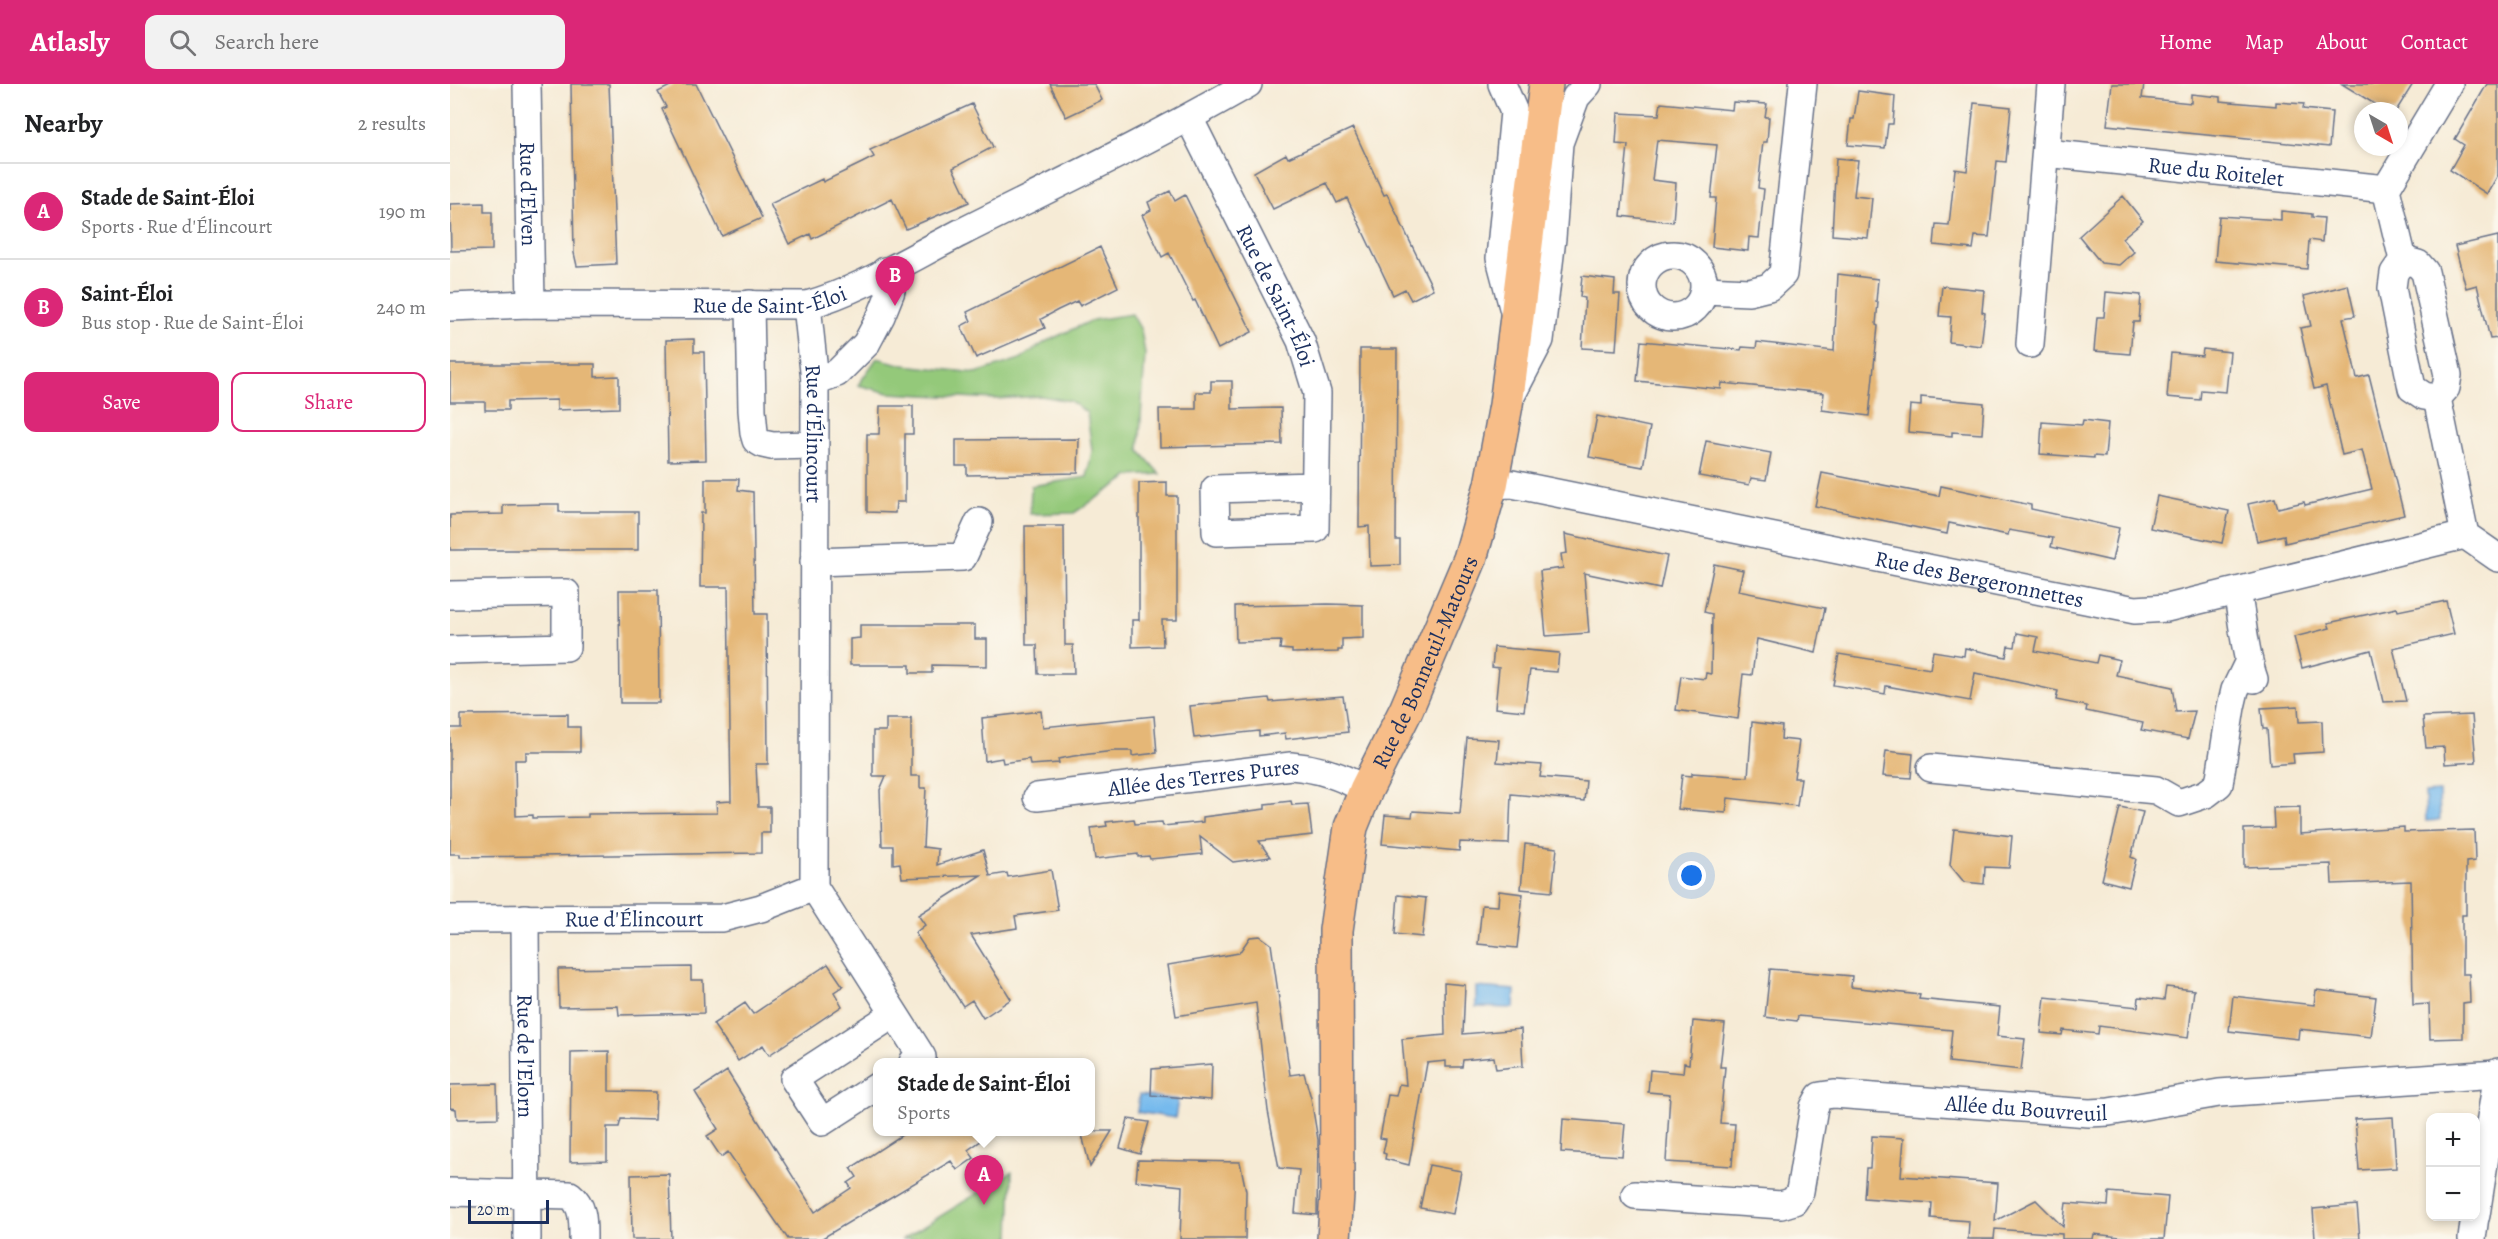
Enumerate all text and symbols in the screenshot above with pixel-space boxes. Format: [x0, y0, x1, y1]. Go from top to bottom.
search box [145, 15, 565, 69]
text: Atlasly [30, 23, 109, 61]
icon: search [166, 26, 199, 59]
text: Search here [214, 27, 319, 57]
text: Home [2159, 28, 2212, 56]
text: Map [2245, 28, 2283, 56]
text: About [2316, 28, 2368, 56]
text: Contact [2401, 28, 2468, 56]
north arrow [2354, 102, 2408, 156]
text: Nearby [24, 106, 103, 141]
text: 2 results [358, 110, 426, 137]
street label: Rue d'Elven [512, 142, 544, 246]
street label: Rue du Roitelet [2146, 150, 2285, 194]
text: Stade de Saint-Éloi [81, 183, 255, 213]
text: A [37, 198, 50, 225]
text: 190 m [379, 198, 426, 225]
text: Sports · Rue d'Élincourt [81, 213, 272, 240]
street label: Rue de Saint-Éloi [1229, 219, 1322, 371]
pin: B [876, 256, 914, 306]
text: Saint-Éloi [81, 279, 173, 309]
street label: Rue de Saint-Éloi [692, 279, 851, 321]
text: B [37, 294, 50, 321]
text: 240 m [376, 294, 426, 321]
text: Bus stop · Rue de Saint-Éloi [81, 309, 304, 336]
street label: Rue d'Élincourt [797, 363, 829, 503]
button: Save [24, 372, 219, 432]
button: Share [231, 372, 426, 432]
street label: Rue des Bergeronnettes [1872, 544, 2086, 615]
street label: Rue de Bonneuil-Matours [1365, 551, 1486, 774]
street label: Allée des Terres Pures [1105, 752, 1301, 804]
your location [1677, 861, 1706, 890]
street label: Rue d'Élincourt [565, 904, 703, 935]
street label: Rue de l'Elorn [509, 994, 540, 1118]
popup [873, 1058, 1095, 1136]
text: Stade de Saint-Éloi [897, 1069, 1071, 1099]
street label: Allée du Bouvreuil [1943, 1088, 2108, 1129]
text: Sports [897, 1099, 951, 1126]
map controls [2426, 1113, 2480, 1221]
button: + [2426, 1113, 2480, 1167]
pin: A [964, 1156, 1004, 1205]
button: − [2426, 1167, 2480, 1221]
scale bar [468, 1197, 549, 1224]
text: 20 m [477, 1199, 510, 1221]

